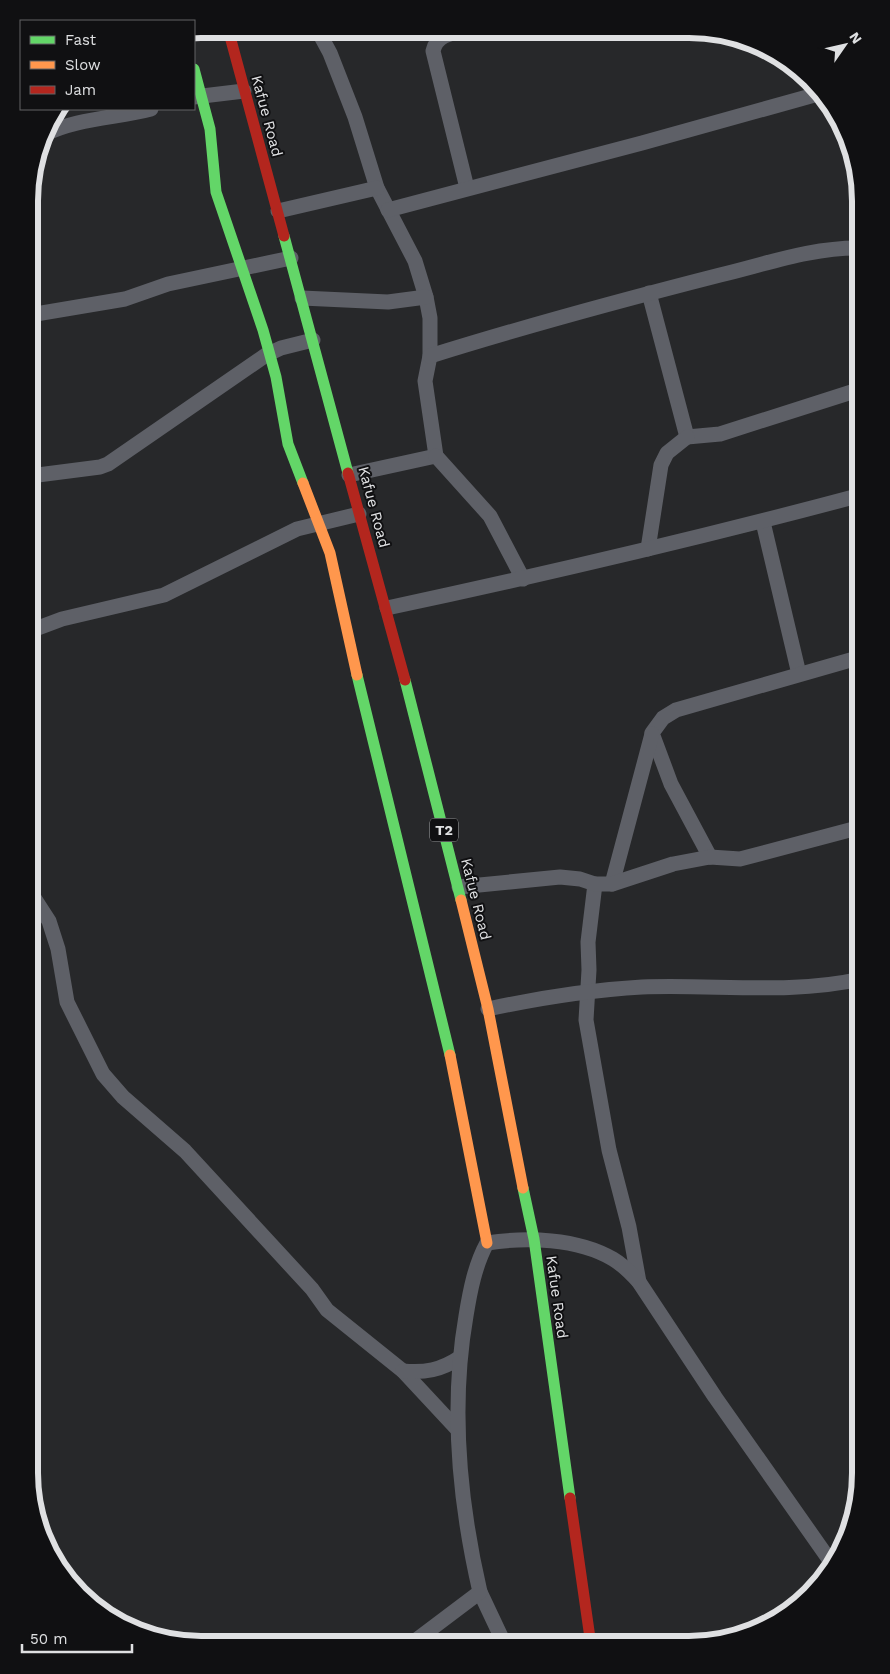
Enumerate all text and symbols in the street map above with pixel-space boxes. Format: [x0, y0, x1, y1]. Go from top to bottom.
legend [20, 20, 195, 110]
north arrow [820, 20, 870, 70]
text: N [846, 29, 865, 47]
text: Fast [65, 31, 97, 49]
text: Slow [65, 56, 101, 74]
street label: Kafue Road [247, 73, 287, 159]
text: Jam [65, 81, 96, 99]
street label: Kafue Road [354, 464, 394, 550]
road number: T2 [430, 818, 458, 842]
street label: Kafue Road [457, 856, 495, 942]
street label: Kafue Road [542, 1254, 572, 1340]
scale bar [22, 1622, 132, 1654]
text: 50 m [30, 1630, 67, 1648]

